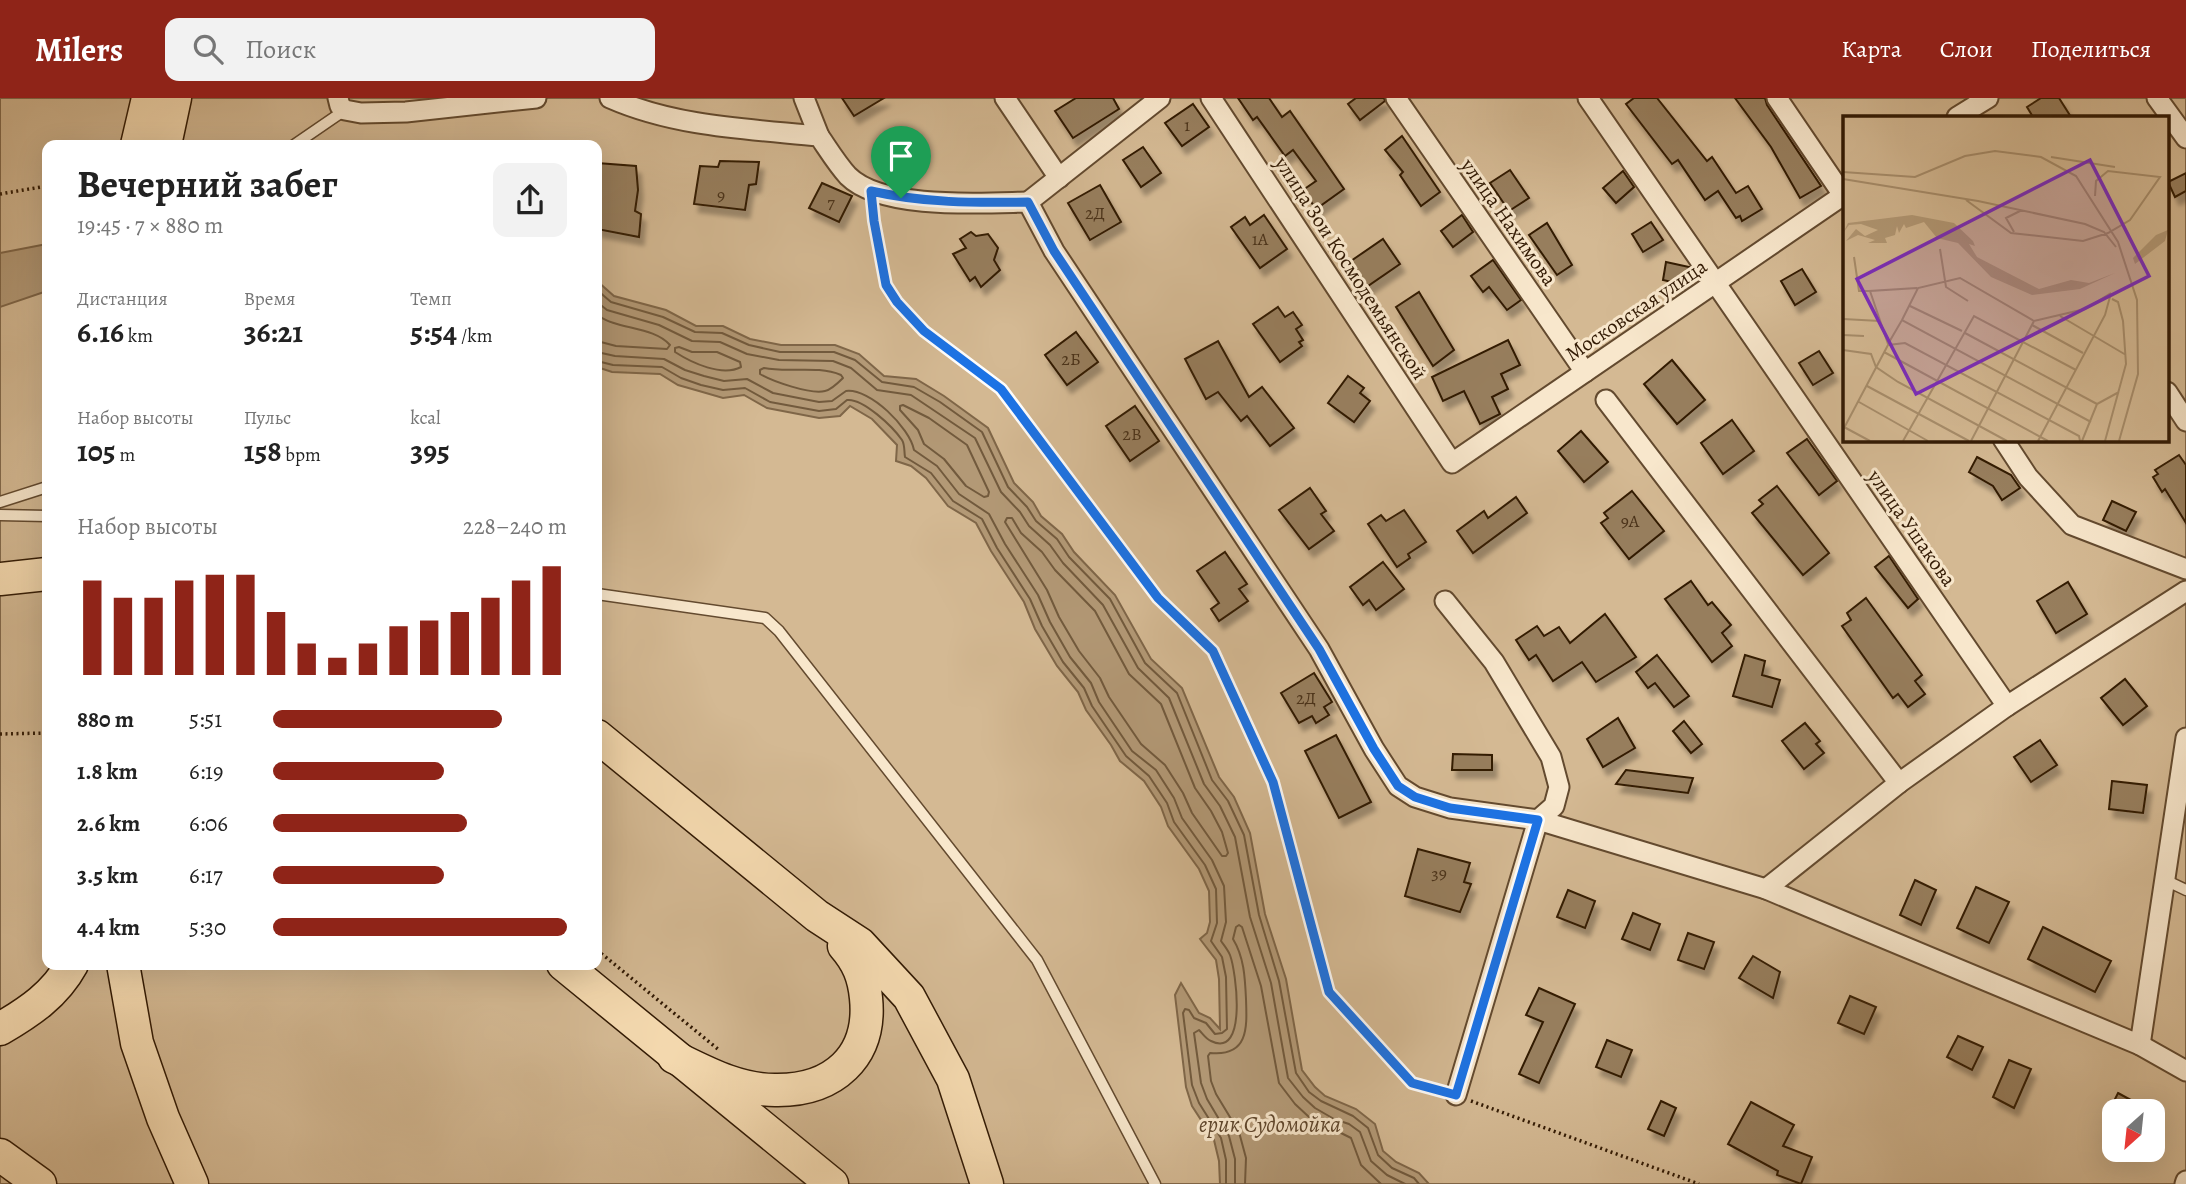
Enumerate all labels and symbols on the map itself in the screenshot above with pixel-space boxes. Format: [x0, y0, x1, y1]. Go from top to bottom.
house number: 1 [1184, 113, 1190, 137]
inset map [1843, 116, 2168, 441]
pin [871, 126, 931, 198]
street label: улица Зои Космодемьянской [1268, 150, 1434, 385]
street label: улица Нахимова [1454, 152, 1564, 292]
house number: 9 [717, 183, 725, 207]
house number: 7 [827, 190, 835, 214]
house number: 2Д [1085, 201, 1105, 225]
house number: 1А [1252, 227, 1269, 251]
street label: Московская улица [1560, 252, 1713, 368]
house number: 2Б [1061, 347, 1081, 371]
house number: 2В [1122, 422, 1142, 446]
street label: улица Ушакова [1861, 463, 1963, 592]
house number: 9А [1621, 509, 1640, 533]
house number: 2Д [1296, 686, 1316, 710]
house number: 39 [1431, 861, 1447, 885]
north arrow [2102, 1099, 2165, 1162]
water label: ерик Судомойка [1199, 1109, 1341, 1140]

